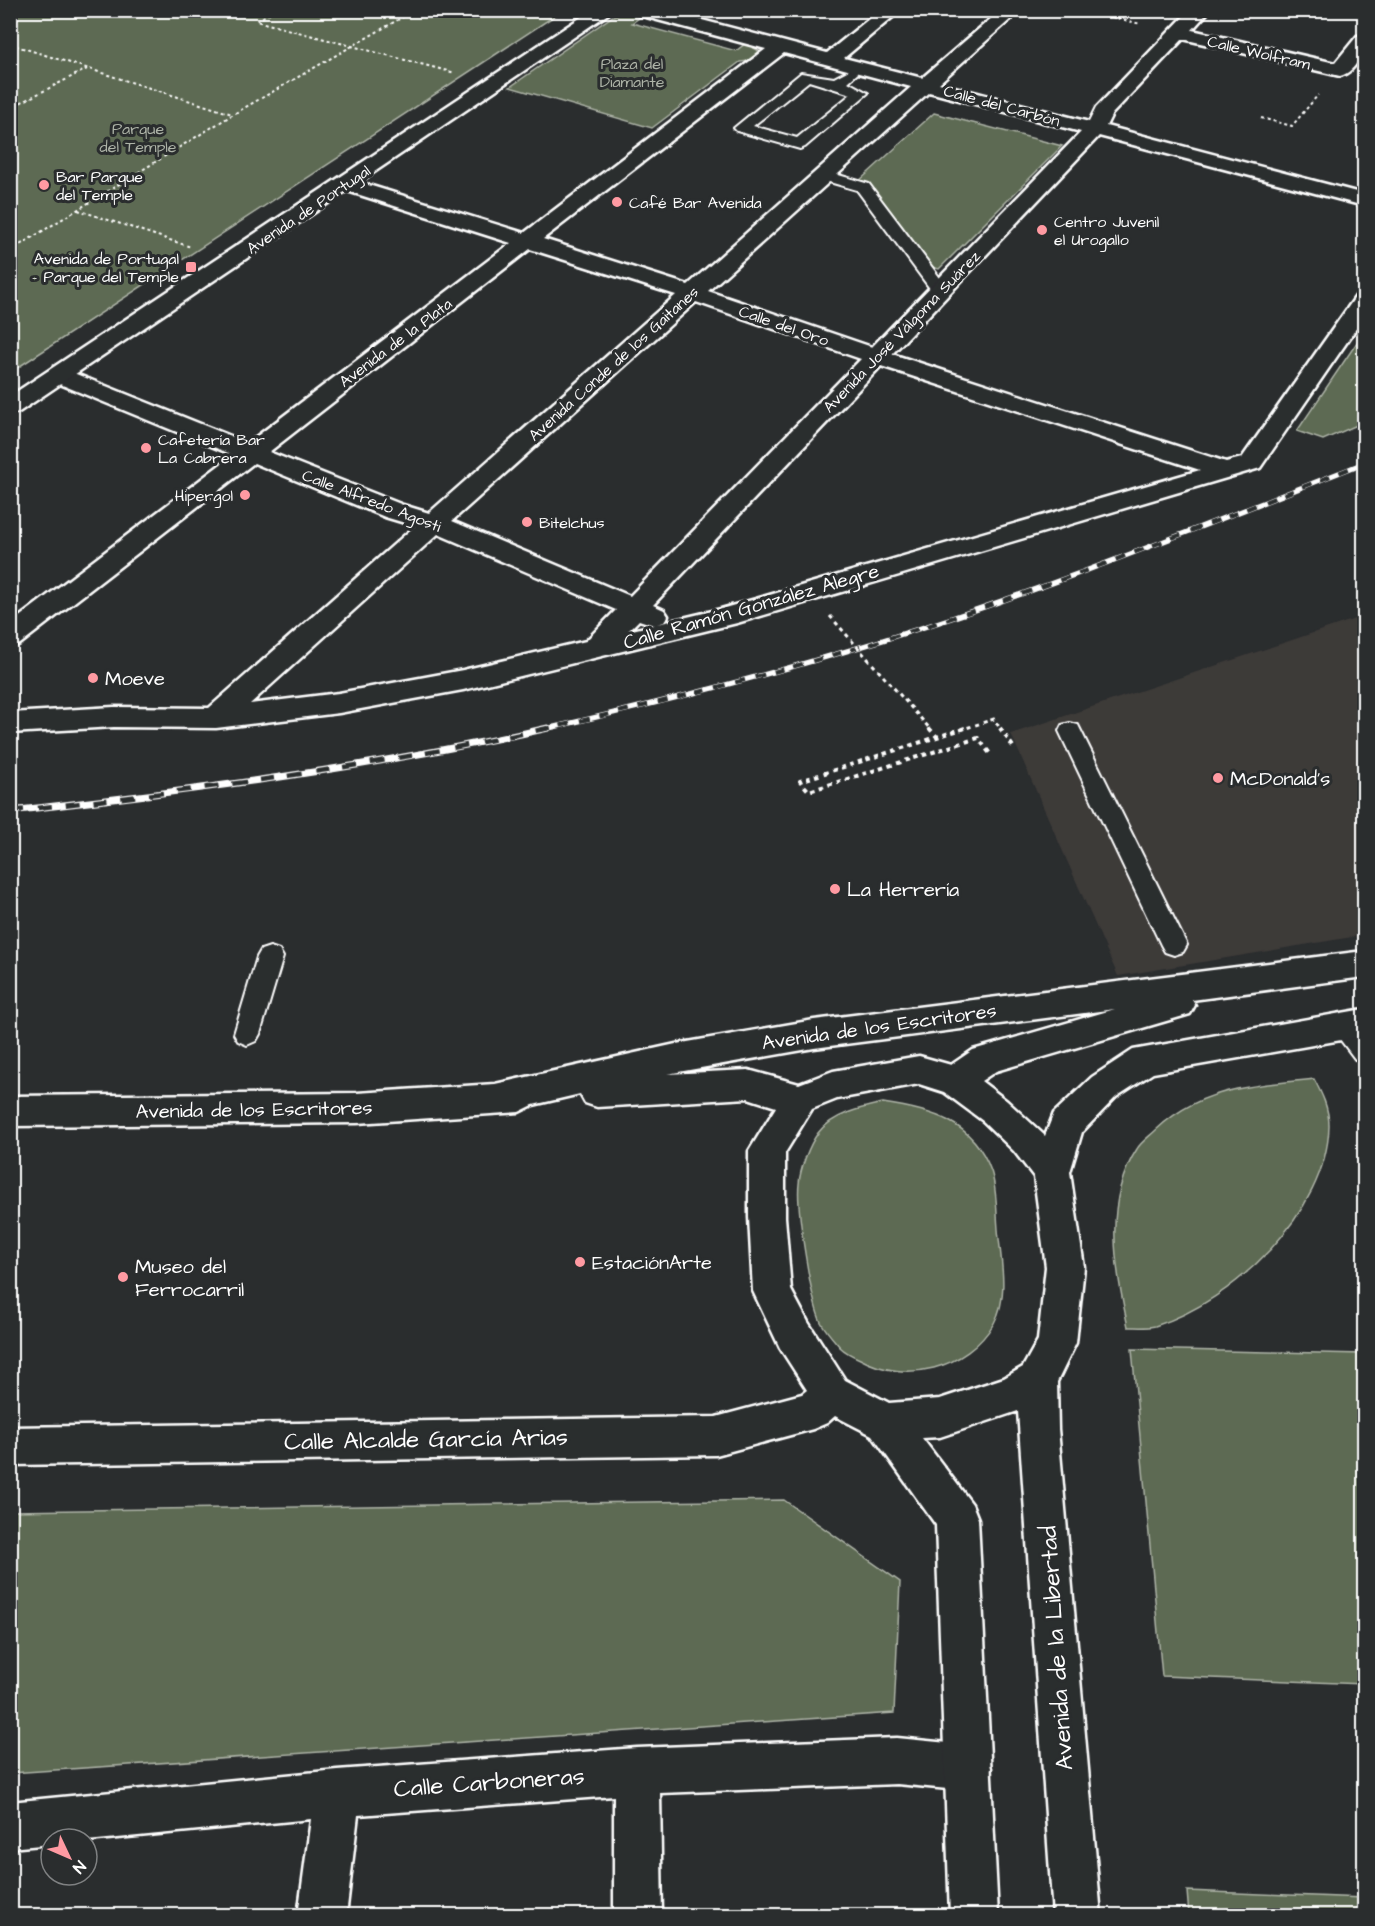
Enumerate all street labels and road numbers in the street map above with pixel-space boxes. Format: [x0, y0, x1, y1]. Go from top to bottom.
street label: Calle Wolfram [1205, 30, 1313, 76]
street label: Calle del Carbón [941, 80, 1062, 132]
street label: Avenida de Portugal [242, 160, 375, 260]
street label: Avenida José Válgoma Suárez [818, 246, 986, 418]
street label: Avenida Conde de los Gaitanes [524, 281, 704, 446]
street label: Avenida de la Plata [335, 293, 457, 393]
street label: Calle del Oro [736, 300, 832, 352]
street label: Calle Alfredo Agosti [299, 464, 445, 539]
street label: Calle Ramón González Alegre [620, 557, 883, 658]
street label: Avenida de los Escritores [760, 997, 998, 1057]
street label: Avenida de los Escritores [135, 1094, 373, 1126]
street label: Calle Alcalde García Arias [284, 1421, 568, 1459]
street label: Avenida de la Libertad [1031, 1524, 1083, 1771]
street label: Calle Carboneras [392, 1759, 586, 1807]

